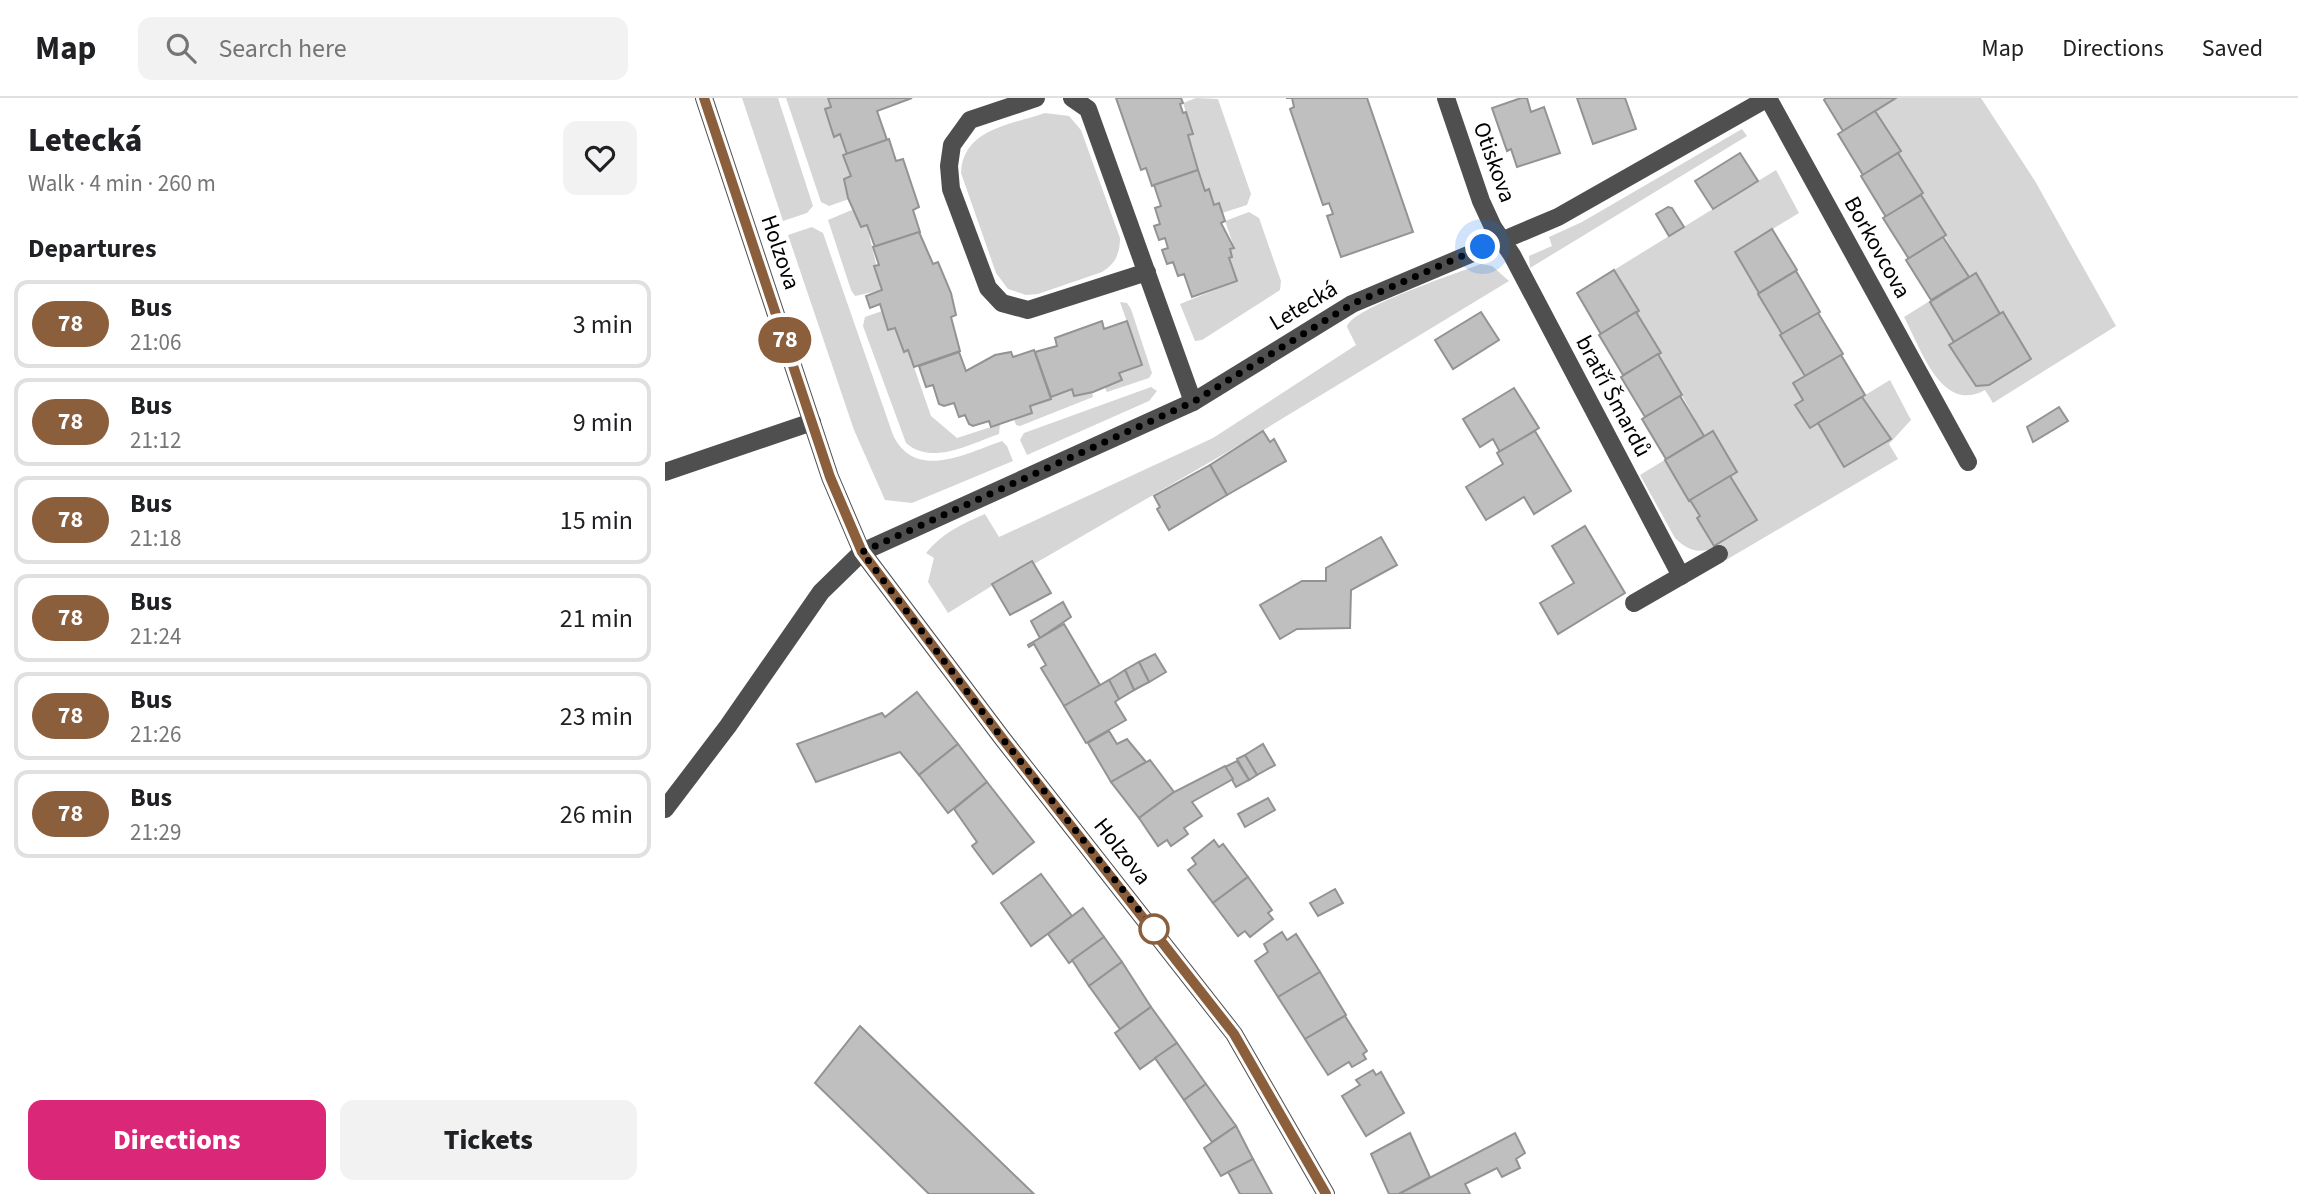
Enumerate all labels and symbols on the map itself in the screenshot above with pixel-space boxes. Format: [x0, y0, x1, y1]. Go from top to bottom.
street label: Otiskova [1465, 117, 1524, 207]
street label: Borkovcova [1836, 190, 1919, 304]
street label: Holzova [752, 210, 809, 294]
your location [1465, 229, 1500, 264]
street label: Letecká [1263, 272, 1344, 339]
line badge: 78 [753, 317, 817, 363]
street label: bratří Šmardů [1568, 330, 1659, 463]
street label: Holzova [1086, 811, 1159, 892]
unlabelled marker [1139, 914, 1169, 944]

